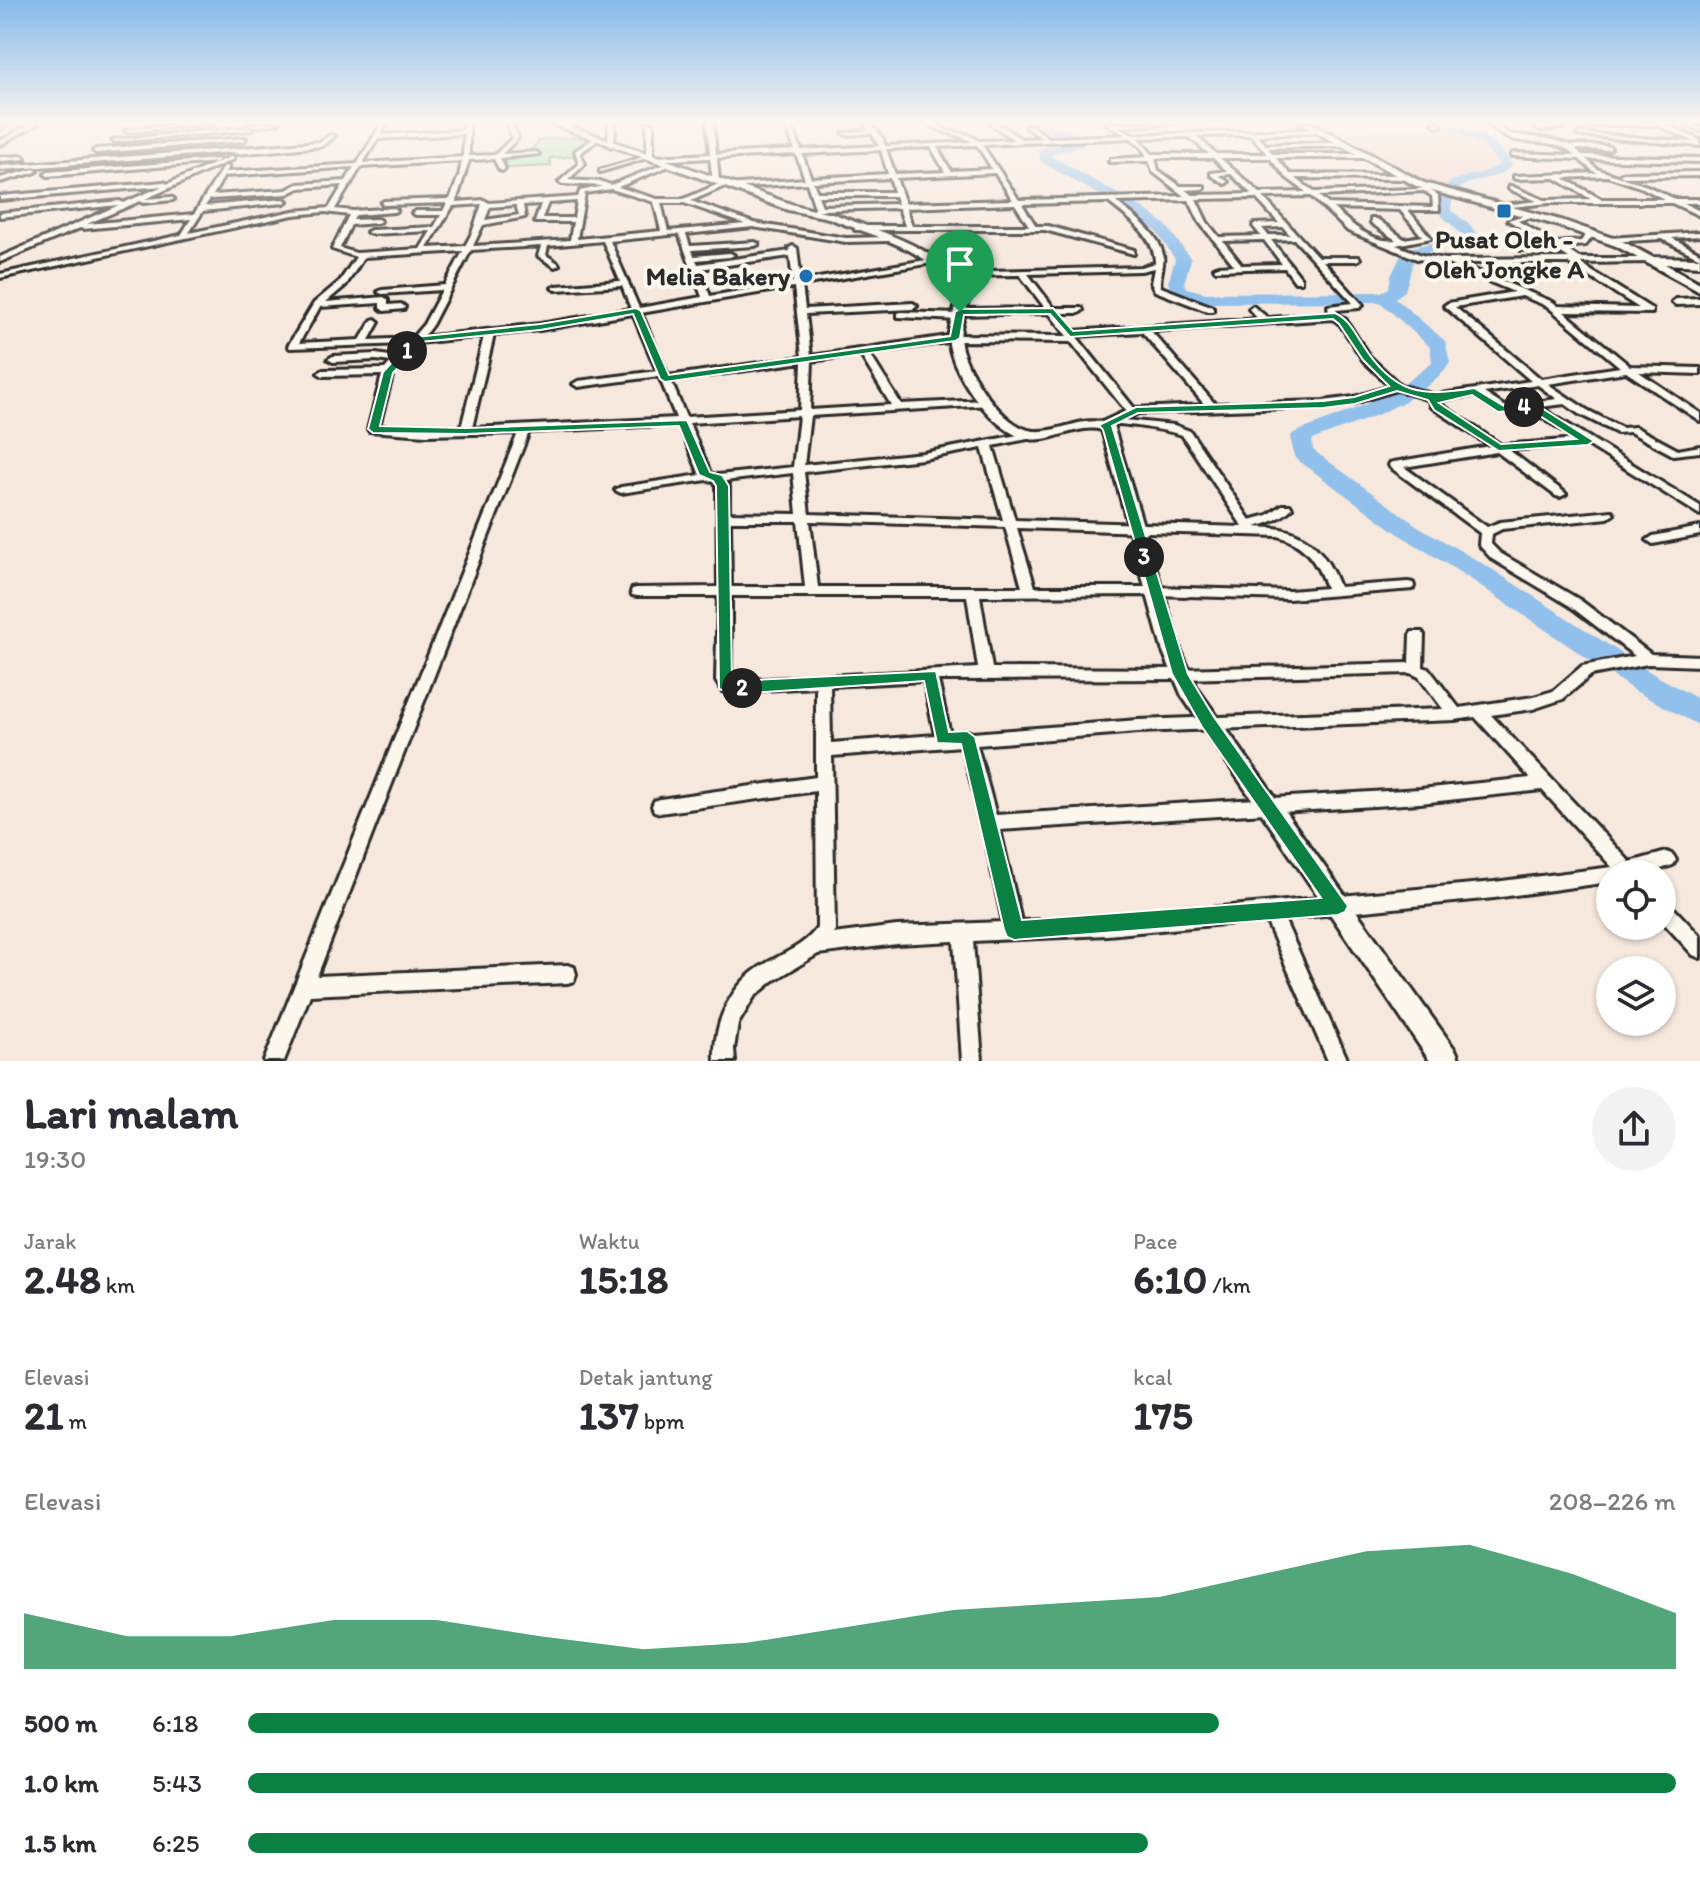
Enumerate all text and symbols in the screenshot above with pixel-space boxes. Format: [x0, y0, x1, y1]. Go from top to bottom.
marker: Pusat Oleh - Oleh Jongke A [1495, 202, 1513, 220]
place label: Pusat Oleh - Oleh Jongke A [1424, 223, 1584, 285]
pin [926, 230, 994, 312]
icon: arrive [938, 242, 982, 286]
place label: Melia Bakery [646, 260, 791, 292]
marker: Melia Bakery [797, 267, 815, 285]
pin: 1 [387, 331, 427, 371]
text: 1 [402, 337, 412, 364]
pin: 4 [1504, 387, 1544, 427]
text: 4 [1517, 393, 1531, 420]
pin: 3 [1124, 537, 1164, 577]
text: 3 [1138, 543, 1150, 570]
pin: 2 [722, 668, 762, 708]
text: 2 [736, 674, 748, 701]
map controls [1596, 860, 1676, 1036]
button: locate [1596, 860, 1676, 940]
button: layers [1596, 956, 1676, 1036]
text: Lari malam [24, 1086, 238, 1139]
button: share [1592, 1087, 1676, 1171]
text: 19:30 [24, 1143, 86, 1175]
text: Jarak [24, 1228, 77, 1255]
text: Waktu [579, 1228, 640, 1255]
text: Pace [1133, 1228, 1177, 1255]
text: 2.48 [24, 1255, 101, 1303]
text: 15:18 [579, 1255, 669, 1303]
text: 6:10 [1133, 1255, 1208, 1303]
text: km [101, 1272, 135, 1299]
text: /km [1208, 1272, 1251, 1299]
text: Elevasi [24, 1364, 89, 1391]
text: Detak jantung [579, 1364, 712, 1391]
text: kcal [1133, 1364, 1172, 1391]
text: 21 [24, 1391, 64, 1439]
text: 137 [579, 1391, 639, 1439]
text: 175 [1133, 1391, 1193, 1439]
text: m [64, 1408, 87, 1435]
text: bpm [639, 1408, 685, 1435]
text: Elevasi [24, 1485, 101, 1517]
text: 208–226 m [1549, 1485, 1676, 1517]
text: 500 m [24, 1707, 97, 1739]
text: 6:18 [152, 1707, 198, 1739]
text: 1.0 km [24, 1767, 99, 1799]
text: 5:43 [152, 1767, 202, 1799]
text: 1.5 km [24, 1827, 96, 1859]
text: 6:25 [152, 1827, 199, 1859]

